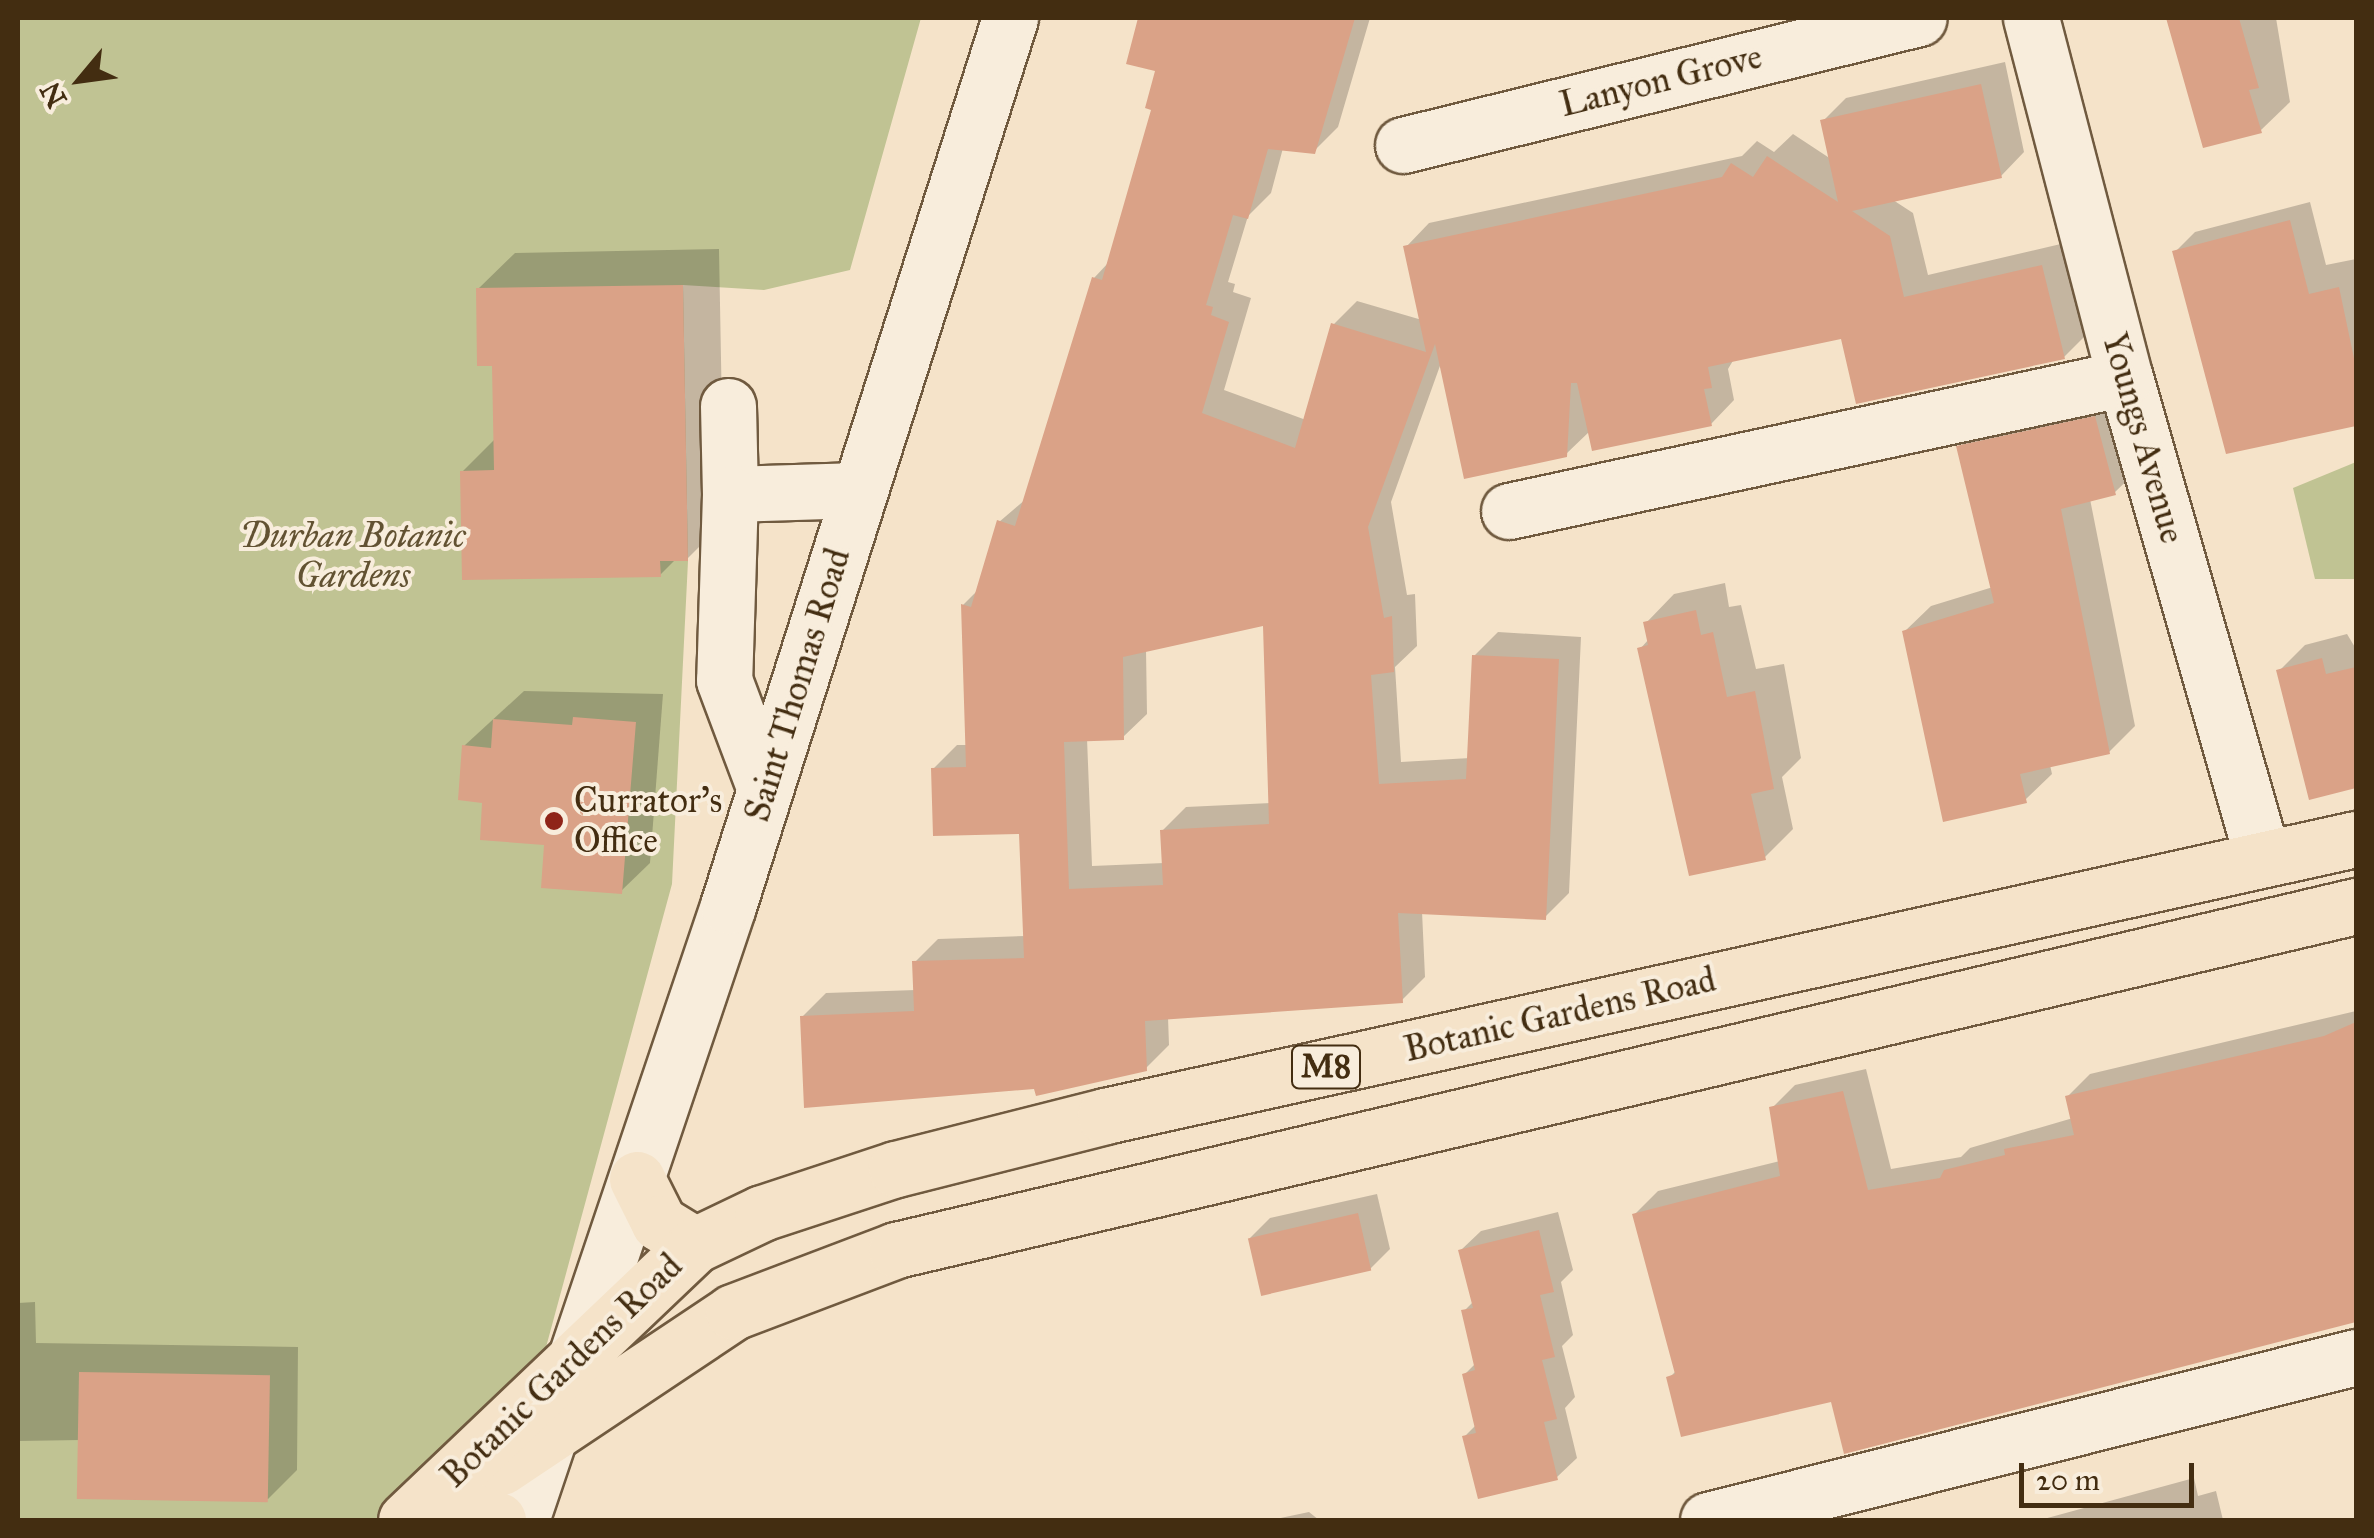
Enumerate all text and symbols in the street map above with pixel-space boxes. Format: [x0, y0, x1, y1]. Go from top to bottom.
north arrow [30, 30, 130, 130]
street label: Lanyon Grove [1556, 36, 1766, 126]
text: N [32, 76, 74, 114]
street label: Youngs Avenue [2093, 328, 2193, 548]
park label: Durban Botanic Gardens [240, 515, 466, 597]
street label: Saint Thomas Road [736, 543, 860, 827]
place label: Currator's Office [574, 780, 722, 862]
marker: Currator's Office [543, 810, 565, 832]
street label: Botanic Gardens Road [1400, 959, 1720, 1071]
road number: M8 [1291, 1040, 1361, 1094]
street label: Botanic Gardens Road [433, 1245, 691, 1497]
scale bar [2024, 1443, 2199, 1505]
text: 20 m [2036, 1462, 2100, 1498]

